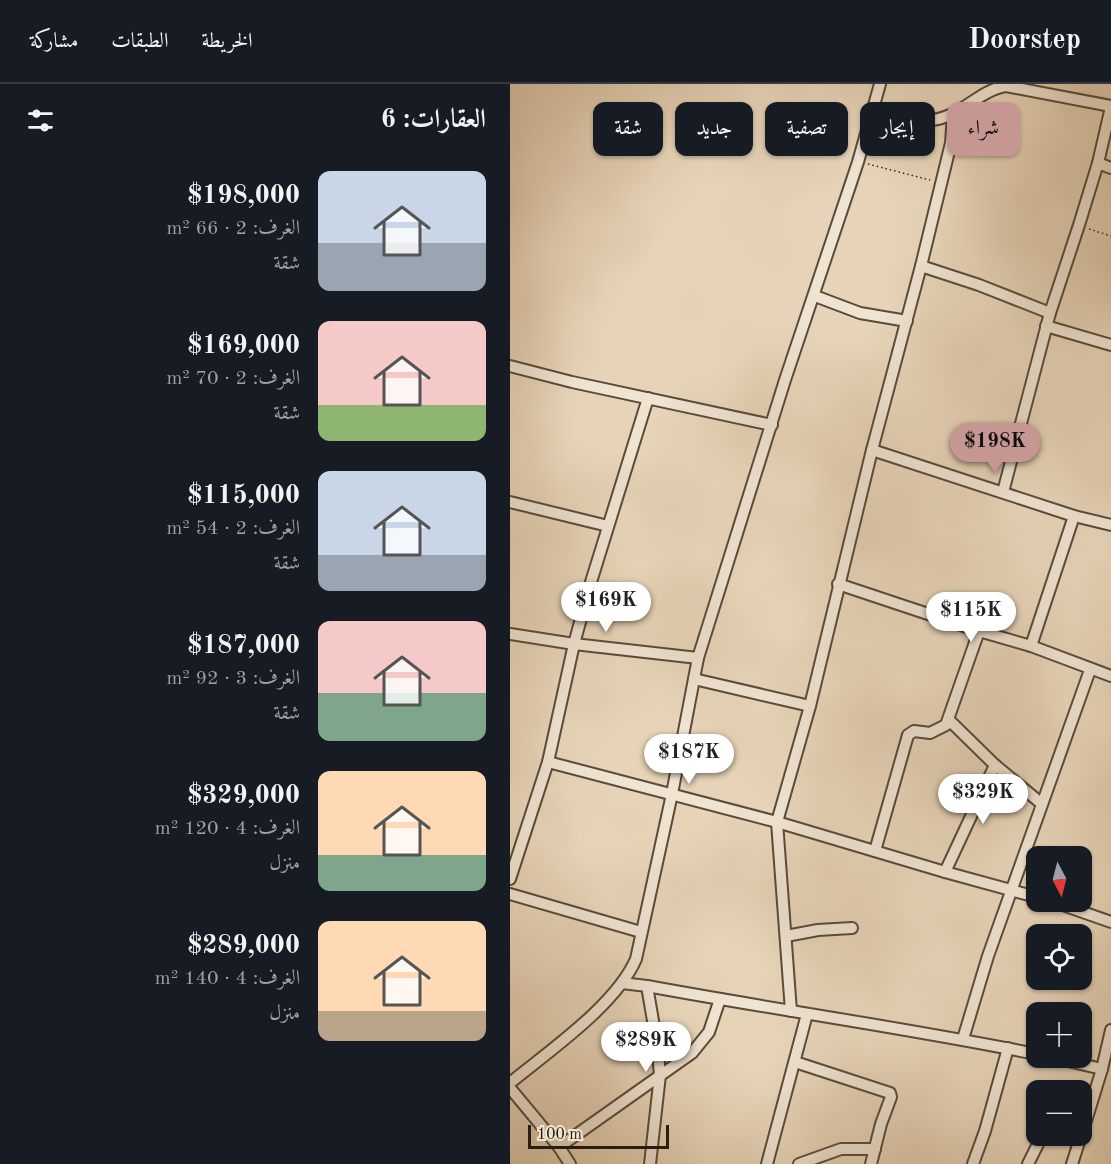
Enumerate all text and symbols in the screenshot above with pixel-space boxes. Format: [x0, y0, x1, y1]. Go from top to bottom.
text: Doorstep [968, 27, 1081, 55]
text: مشاركة [30, 31, 78, 52]
text: الطبقات [111, 31, 168, 52]
text: الخريطة [201, 31, 253, 52]
chip: شقة [593, 102, 663, 156]
chip: جديد [675, 102, 753, 156]
chip: تصفية [765, 102, 848, 156]
chip: إيجار [860, 102, 935, 156]
chip: شراء [947, 102, 1020, 156]
icon: filters [24, 104, 57, 137]
text: العقارات: 6 [381, 107, 486, 133]
text: $198,000 [187, 183, 300, 209]
icon: home [366, 195, 438, 267]
text: الغرف: 2 · 66 m² [166, 219, 300, 239]
text: شقة [274, 254, 300, 274]
text: $169,000 [187, 333, 300, 359]
icon: home [366, 345, 438, 417]
text: الغرف: 2 · 70 m² [166, 369, 300, 389]
text: شقة [274, 404, 300, 424]
pin: $198K [953, 423, 1037, 474]
text: $198K [964, 432, 1026, 452]
text: $115,000 [187, 483, 300, 509]
icon: home [366, 495, 438, 567]
text: الغرف: 2 · 54 m² [166, 519, 300, 539]
text: شقة [274, 554, 300, 574]
pin: $169K [564, 582, 648, 633]
text: $169K [575, 591, 637, 611]
pin: $115K [929, 592, 1013, 643]
text: $115K [940, 601, 1002, 621]
text: $187,000 [187, 633, 300, 659]
icon: home [366, 645, 438, 717]
text: الغرف: 3 · 92 m² [166, 669, 300, 689]
text: شقة [274, 704, 300, 724]
pin: $187K [647, 734, 731, 785]
text: $187K [658, 743, 720, 763]
pin: $329K [941, 774, 1025, 825]
text: $329,000 [187, 783, 300, 809]
text: $329K [952, 783, 1014, 803]
icon: home [366, 795, 438, 867]
text: الغرف: 4 · 120 m² [155, 819, 300, 839]
north arrow [1026, 846, 1092, 912]
map controls [1026, 846, 1092, 1146]
text: منزل [269, 854, 300, 874]
button: locate [1026, 924, 1092, 990]
text: $289,000 [187, 933, 300, 959]
icon: home [366, 945, 438, 1017]
text: الغرف: 4 · 140 m² [155, 969, 300, 989]
button: + [1026, 1002, 1092, 1068]
text: منزل [269, 1004, 300, 1024]
pin: $289K [604, 1022, 688, 1073]
text: $289K [615, 1031, 677, 1051]
button: − [1026, 1080, 1092, 1146]
scale bar [528, 1122, 669, 1150]
text: 100 m [537, 1127, 582, 1143]

